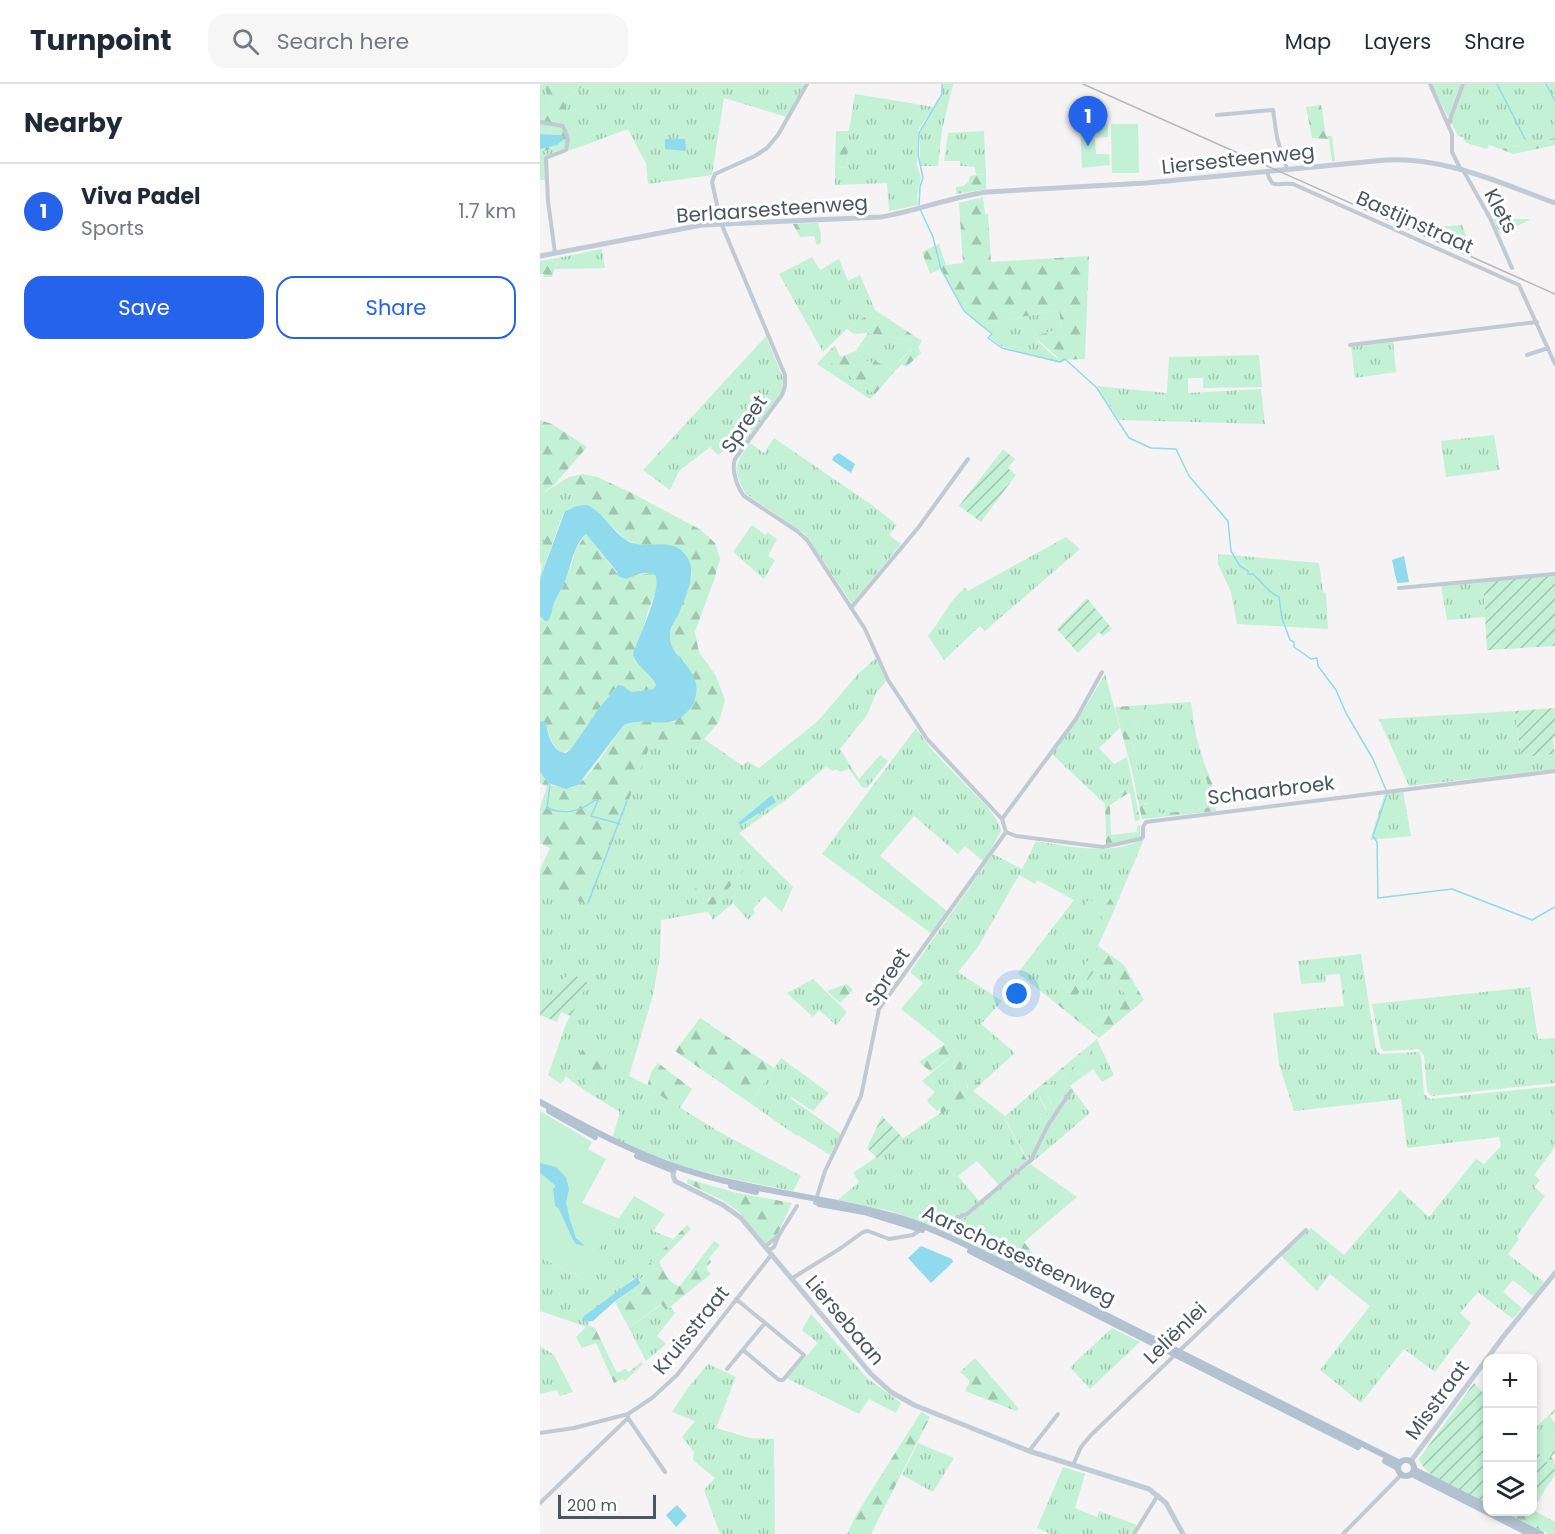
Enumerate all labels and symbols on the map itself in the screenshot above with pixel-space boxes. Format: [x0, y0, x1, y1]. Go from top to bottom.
pin: 1 [1068, 97, 1108, 146]
street label: Liersesteenweg [1160, 137, 1316, 181]
street label: Bastijnstraat [1352, 184, 1478, 260]
street label: Klets [1478, 184, 1524, 238]
street label: Berlaarsesteenweg [675, 188, 869, 230]
street label: Spreet [714, 389, 774, 459]
street label: Schaarbroek [1206, 768, 1337, 812]
street label: Spreet [858, 942, 916, 1012]
your location [1002, 979, 1031, 1008]
street label: Aarschotsesteenweg [918, 1198, 1120, 1312]
street label: Liersebaan [799, 1269, 891, 1371]
street label: Kruisstraat [646, 1280, 736, 1380]
street label: Leliënlei [1137, 1296, 1213, 1370]
street label: Misstraat [1399, 1355, 1475, 1445]
scale bar [558, 1492, 656, 1520]

